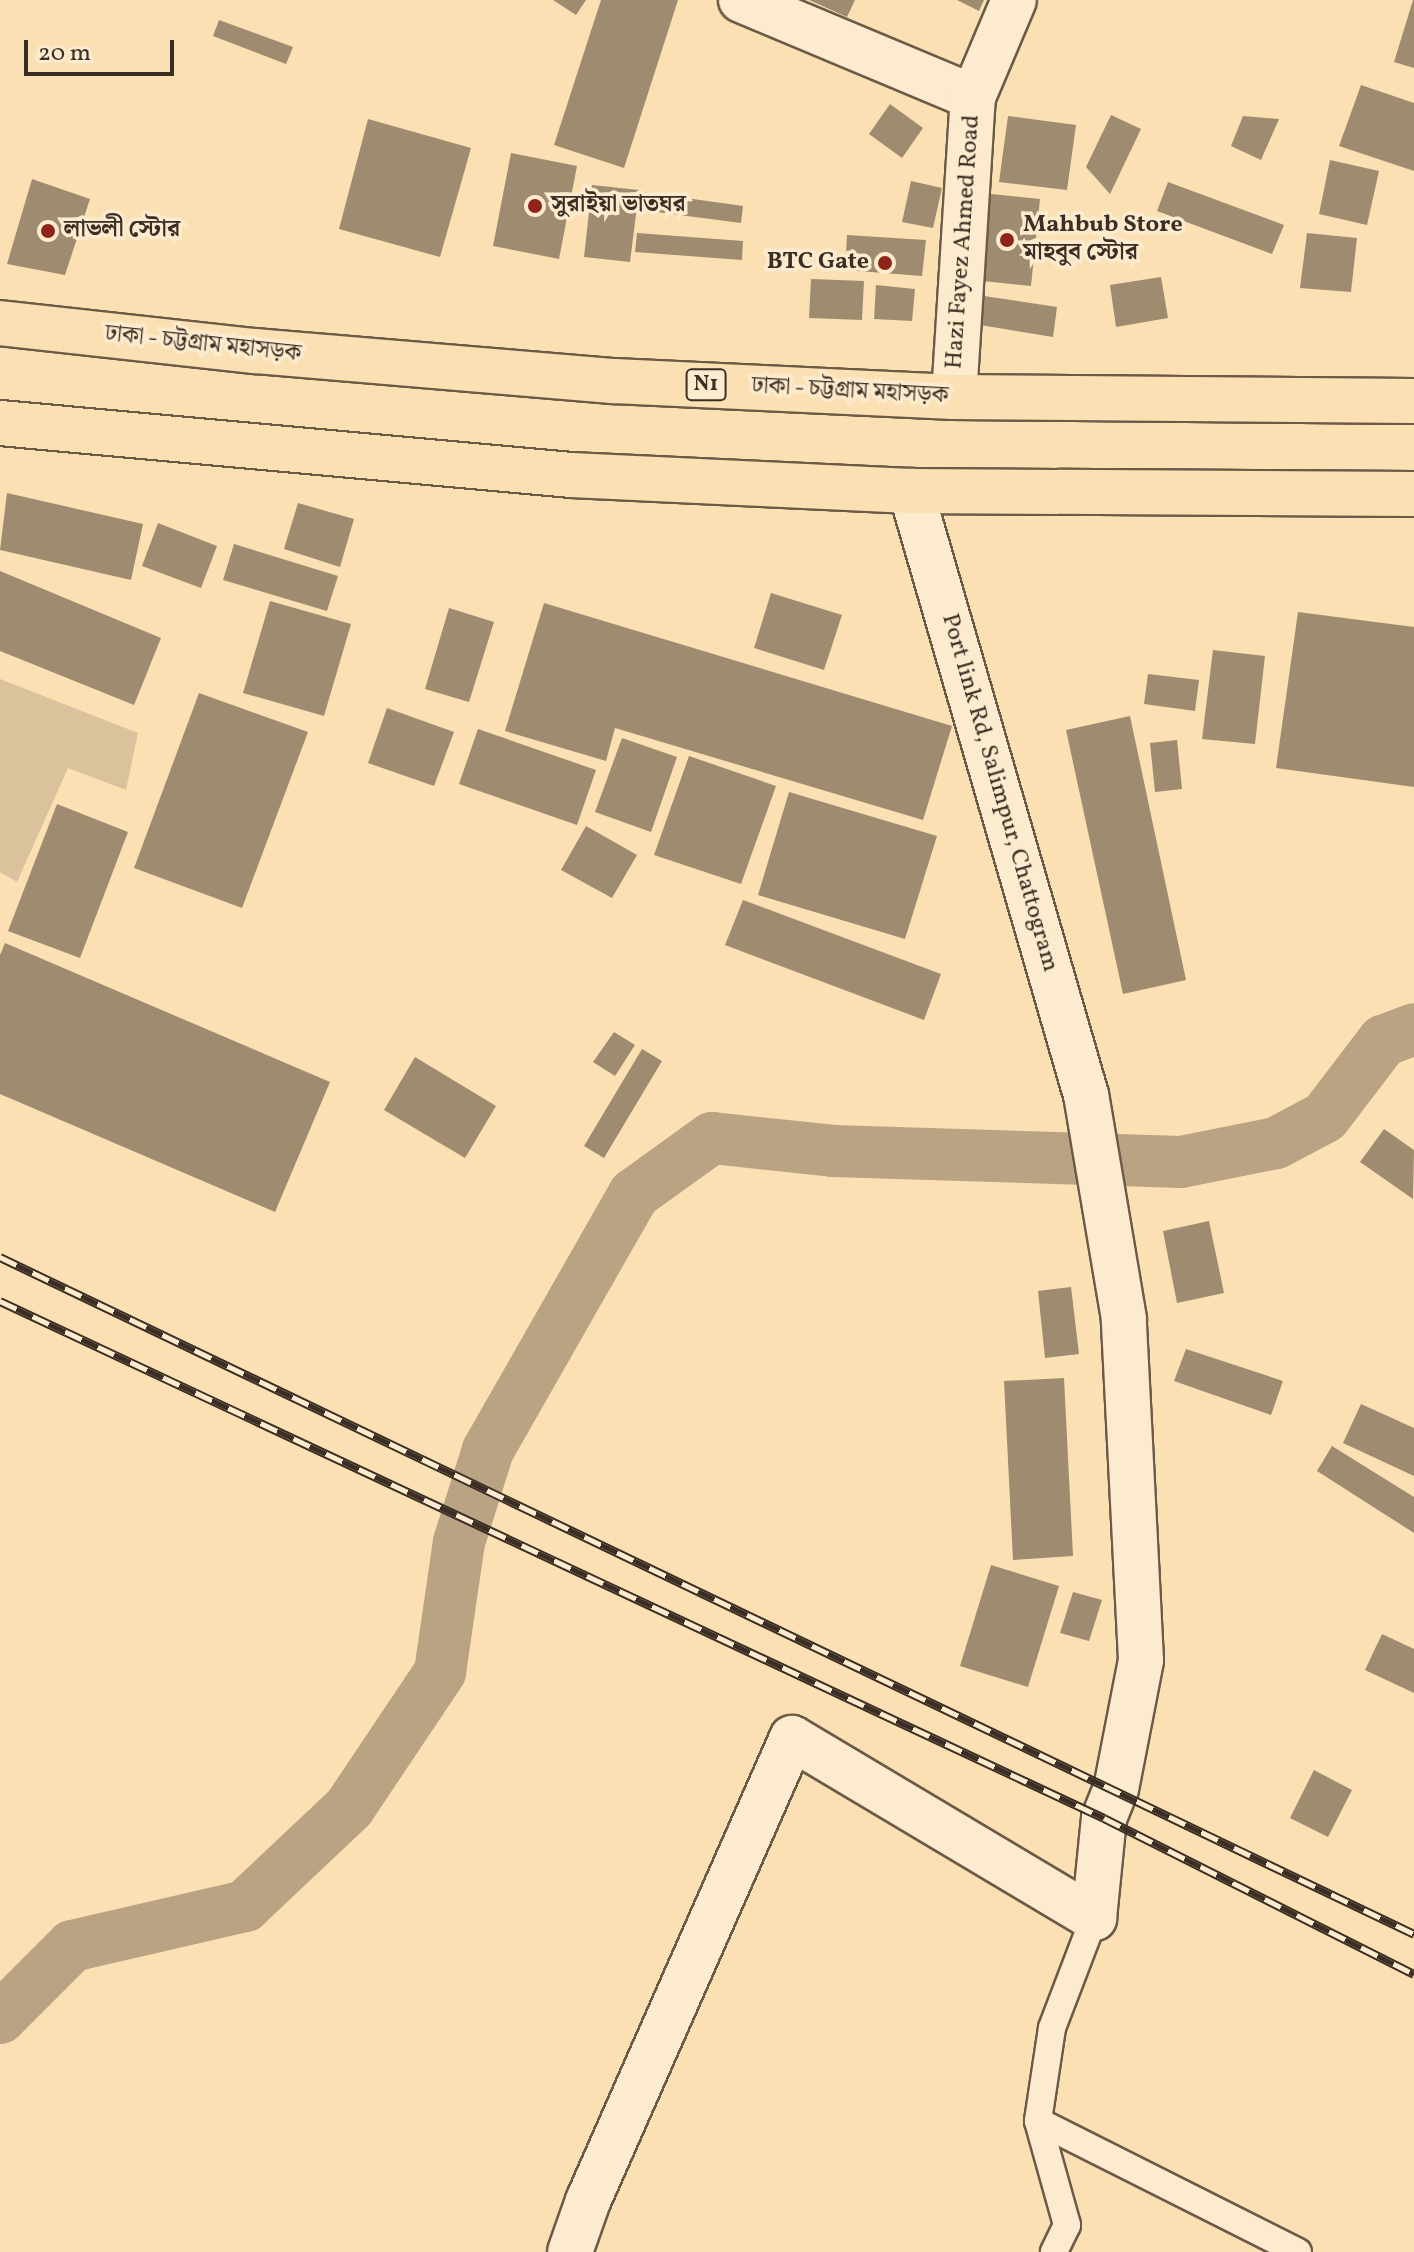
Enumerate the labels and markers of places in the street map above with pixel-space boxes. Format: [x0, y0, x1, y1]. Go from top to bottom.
place label: সুরাইয়া ভাতঘর [551, 192, 686, 220]
marker: সুরাইয়া ভাতঘর [526, 197, 544, 215]
place label: Mahbub Store মাহবুব স্টোর [1023, 212, 1183, 268]
place label: লাভলী স্টোর [64, 217, 180, 245]
marker: লাভলী স্টোর [39, 222, 57, 240]
marker: Mahbub Store মাহবুব স্টোর [998, 231, 1016, 249]
place label: BTC Gate [767, 249, 869, 277]
marker: BTC Gate [876, 254, 894, 272]

